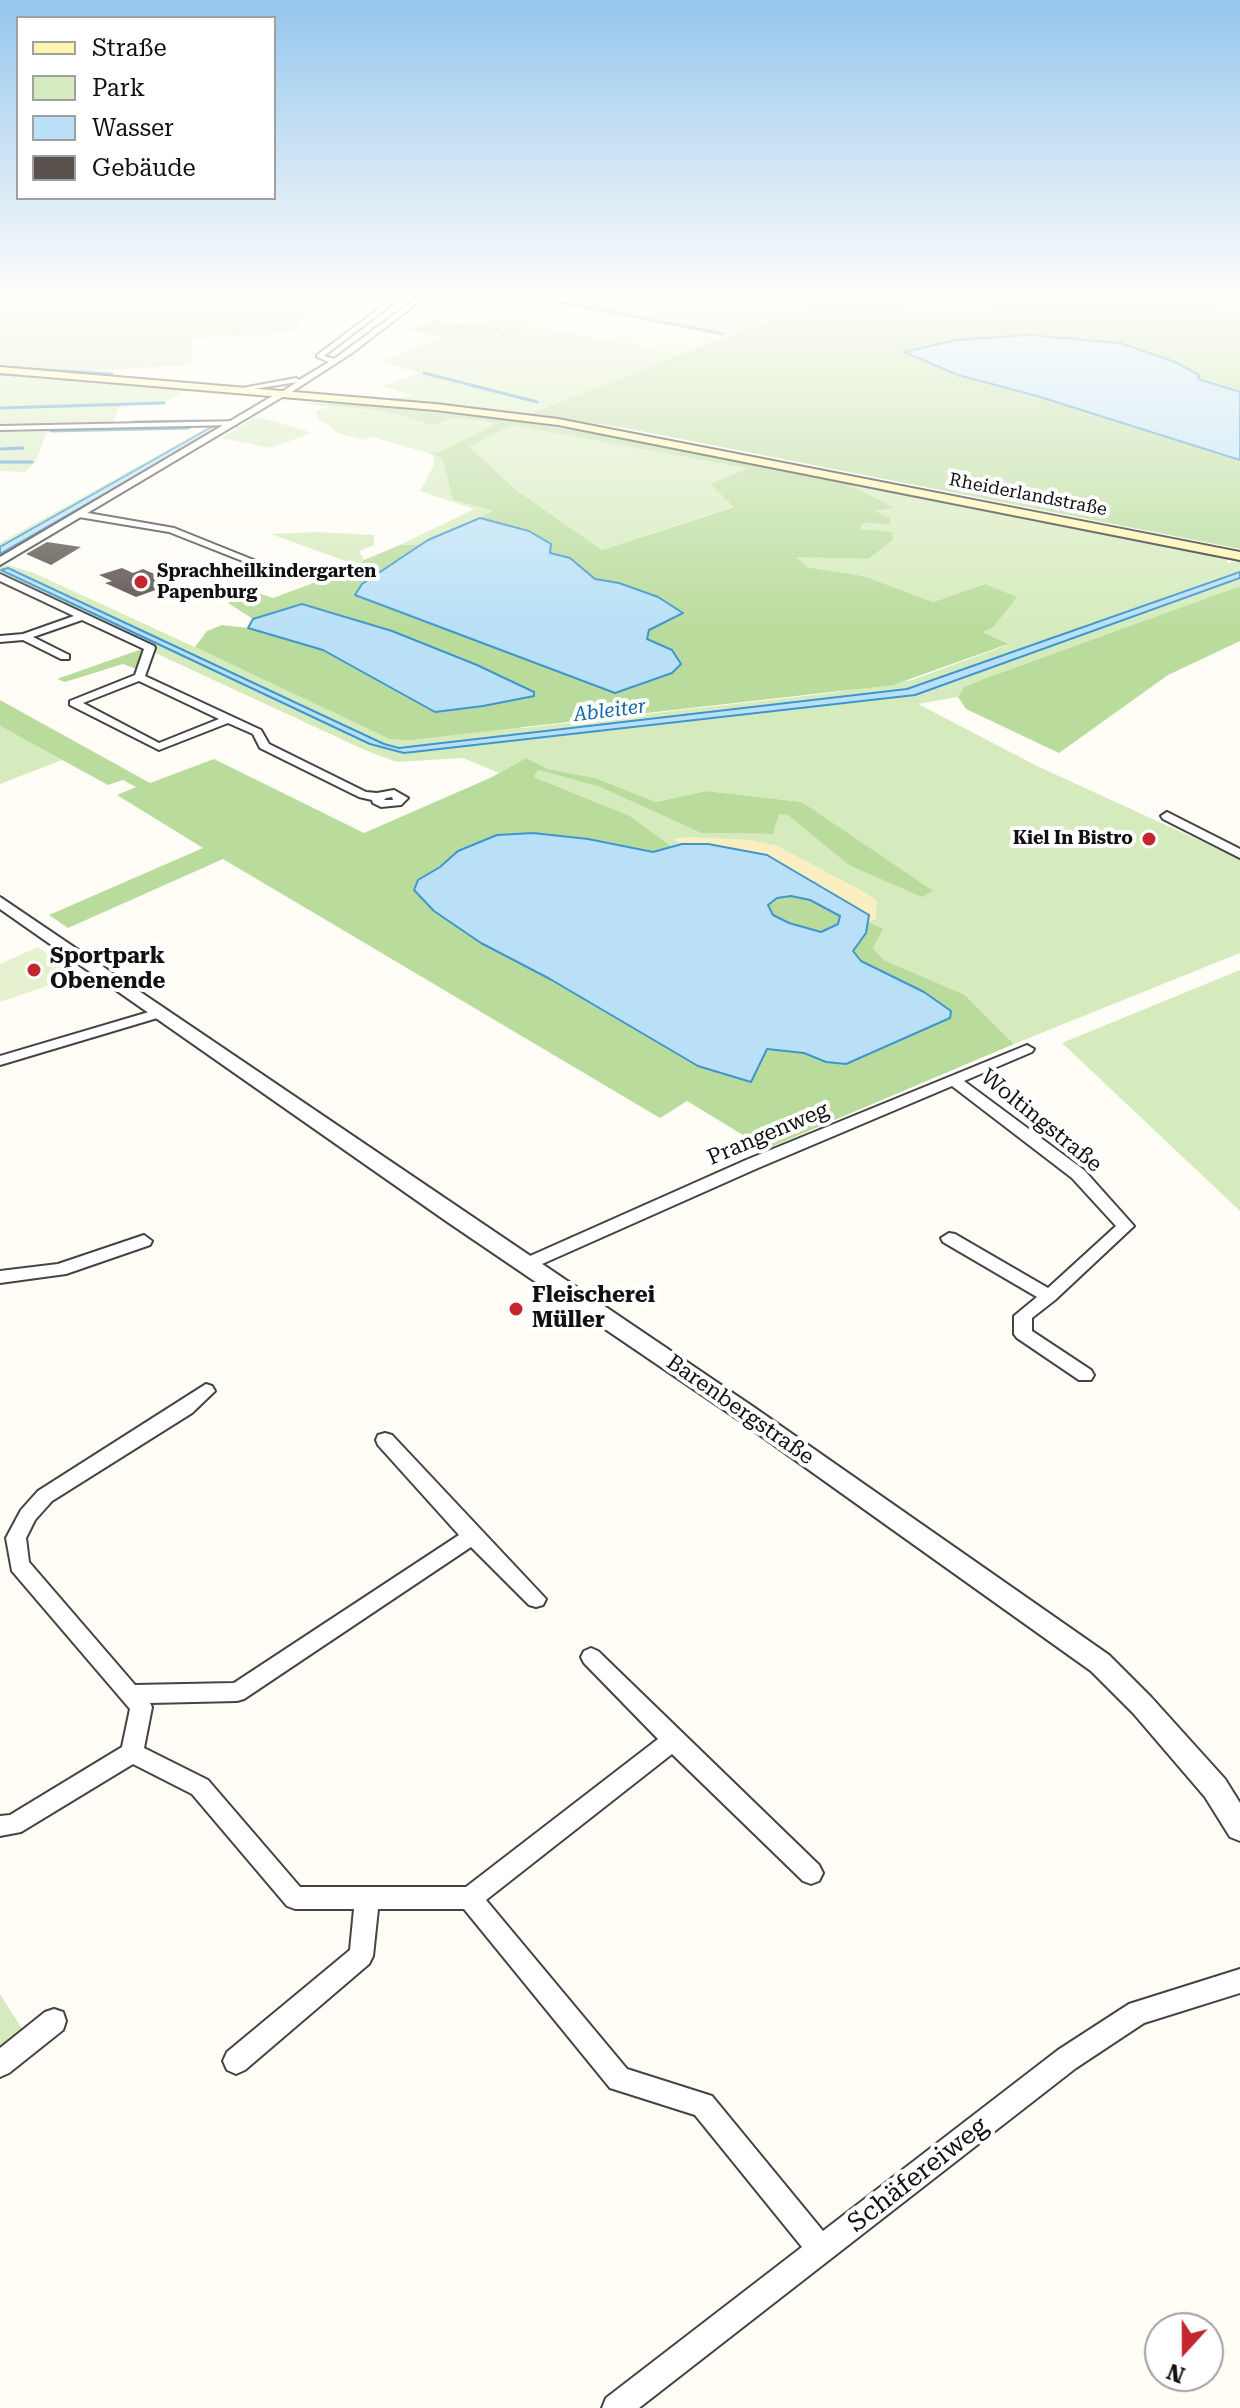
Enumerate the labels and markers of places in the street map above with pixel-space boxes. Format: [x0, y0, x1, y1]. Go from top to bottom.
place label: Sprachheilkindergarten Papenburg [157, 561, 376, 604]
marker: Sprachheilkindergarten Papenburg [132, 573, 150, 591]
place label: Kiel In Bistro [1013, 828, 1133, 850]
marker: Kiel In Bistro [1140, 830, 1158, 848]
place label: Sportpark Obenende [50, 944, 165, 996]
marker: Sportpark Obenende [25, 961, 43, 979]
place label: Fleischerei Müller [532, 1283, 655, 1334]
marker: Fleischerei Müller [507, 1300, 525, 1318]

